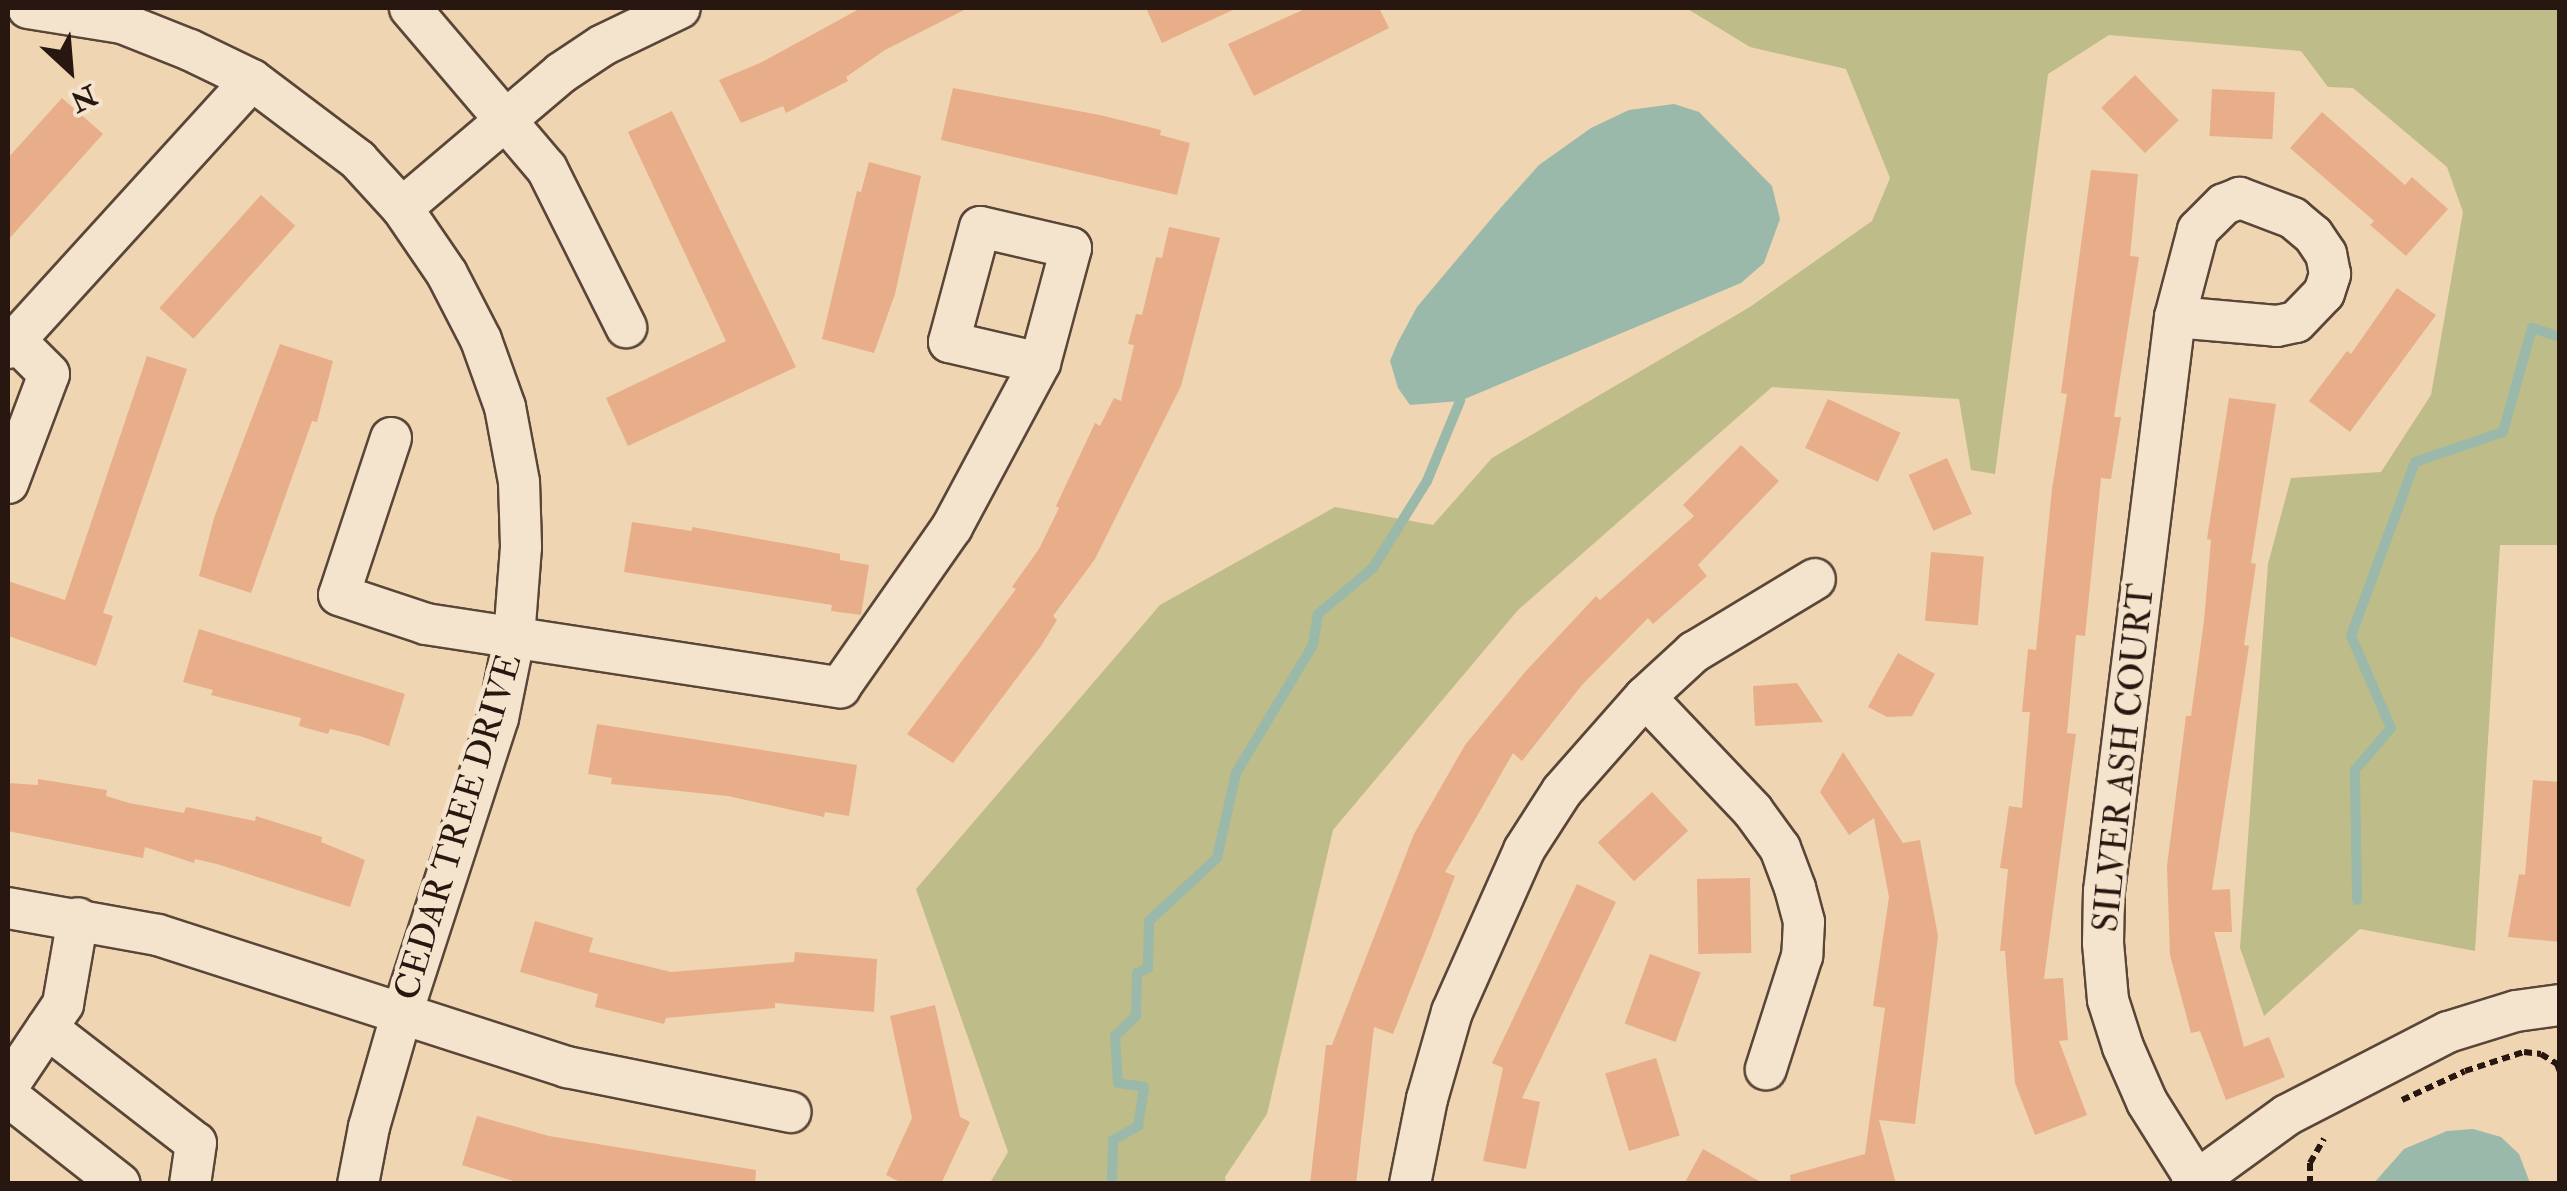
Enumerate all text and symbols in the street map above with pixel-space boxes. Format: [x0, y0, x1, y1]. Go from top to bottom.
north arrow [20, 20, 120, 120]
text: N [64, 76, 102, 119]
street label: SILVER ASH COURT [2085, 582, 2163, 934]
street label: CEDAR TREE DRIVE [385, 649, 531, 1005]

